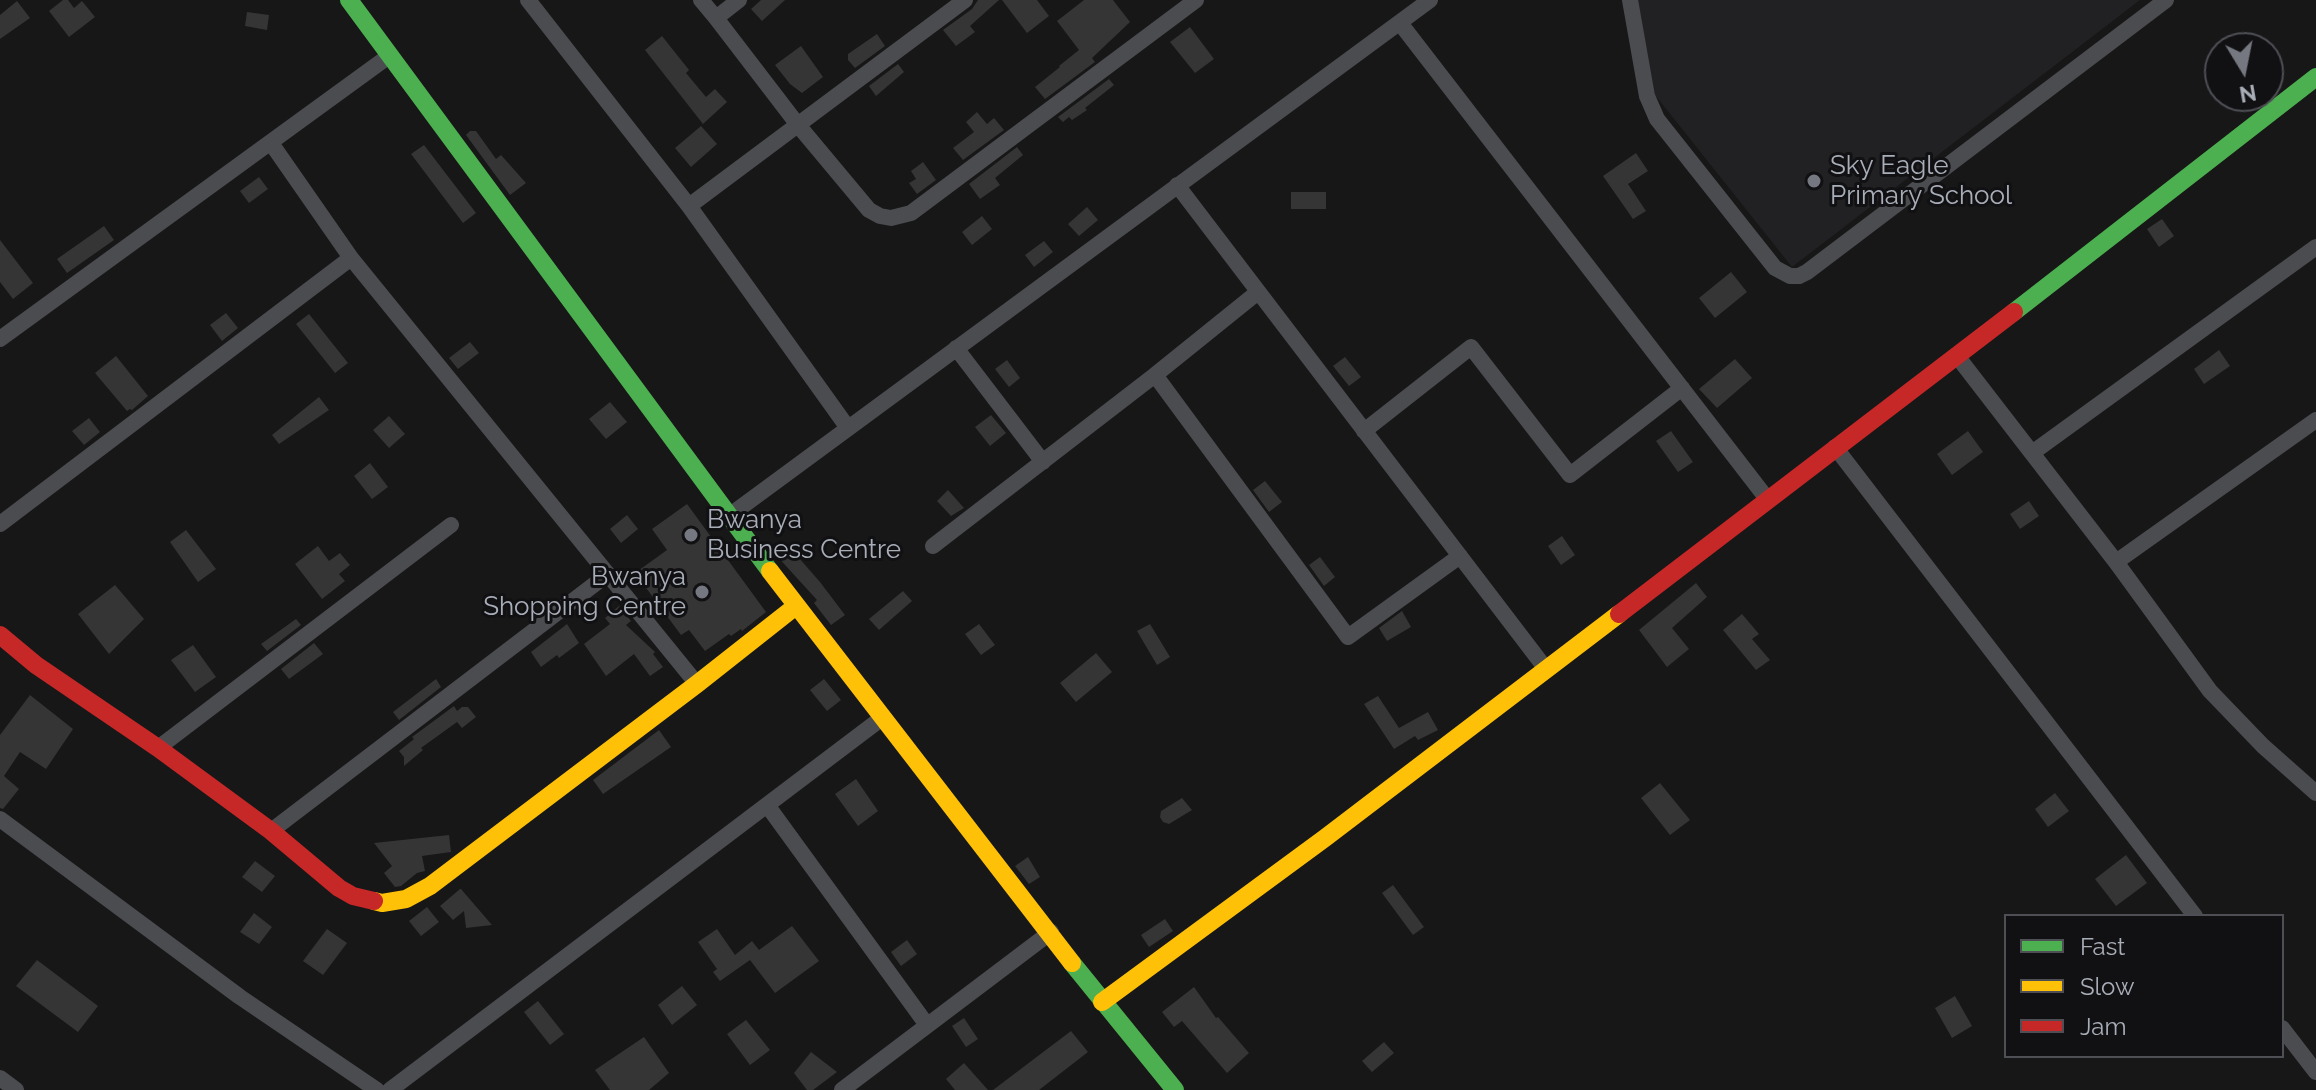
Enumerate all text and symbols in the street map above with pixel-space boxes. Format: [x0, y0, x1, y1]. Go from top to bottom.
north arrow [2204, 32, 2284, 112]
text: N [2237, 79, 2258, 108]
place label: Sky Eagle Primary School [1830, 150, 2012, 212]
marker: Sky Eagle Primary School [1805, 172, 1823, 190]
place label: Bwanya Business Centre [707, 504, 901, 566]
marker: Bwanya Business Centre [682, 526, 700, 544]
place label: Bwanya Shopping Centre [483, 561, 686, 622]
marker: Bwanya Shopping Centre [693, 583, 711, 601]
legend [2004, 914, 2284, 1058]
text: Fast [2080, 932, 2125, 961]
text: Slow [2080, 972, 2134, 1001]
text: Jam [2080, 1012, 2126, 1041]

